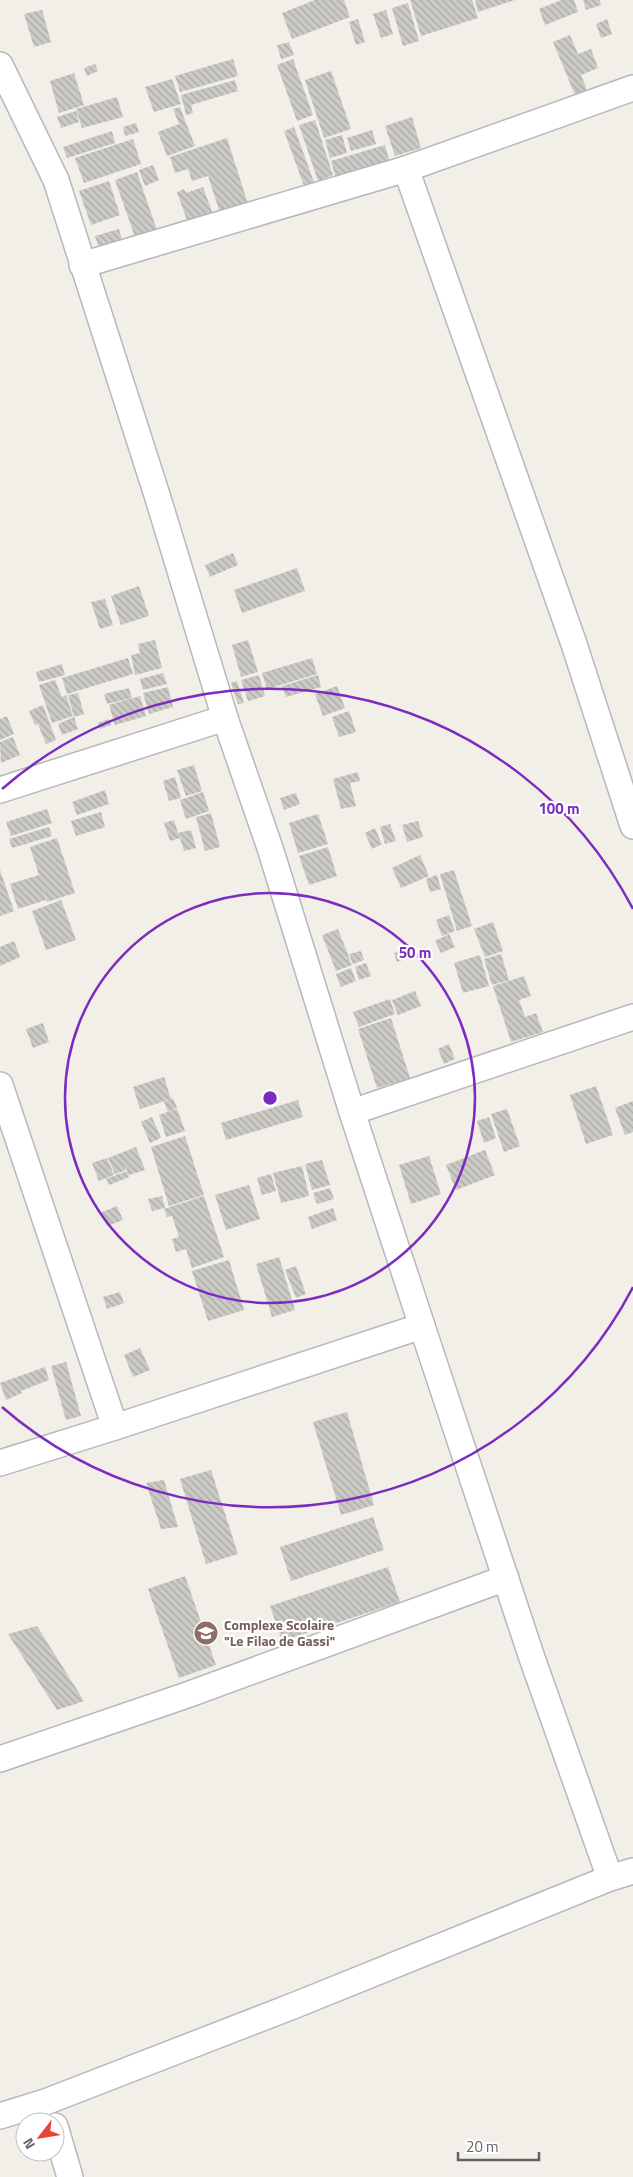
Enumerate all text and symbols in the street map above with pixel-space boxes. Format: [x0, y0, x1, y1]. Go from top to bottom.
text: 100 m [538, 797, 580, 820]
text: 50 m [399, 941, 431, 964]
centre of rings [261, 1089, 279, 1107]
place label: Complexe Scolaire "Le Filao de Gassi" [224, 1614, 335, 1651]
school or university icon: Complexe Scolaire "Le Filao de Gassi" [193, 1620, 219, 1646]
north arrow [15, 2112, 65, 2162]
scale bar [458, 2130, 539, 2162]
text: N [17, 2134, 40, 2154]
text: 20 m [466, 2135, 499, 2158]

